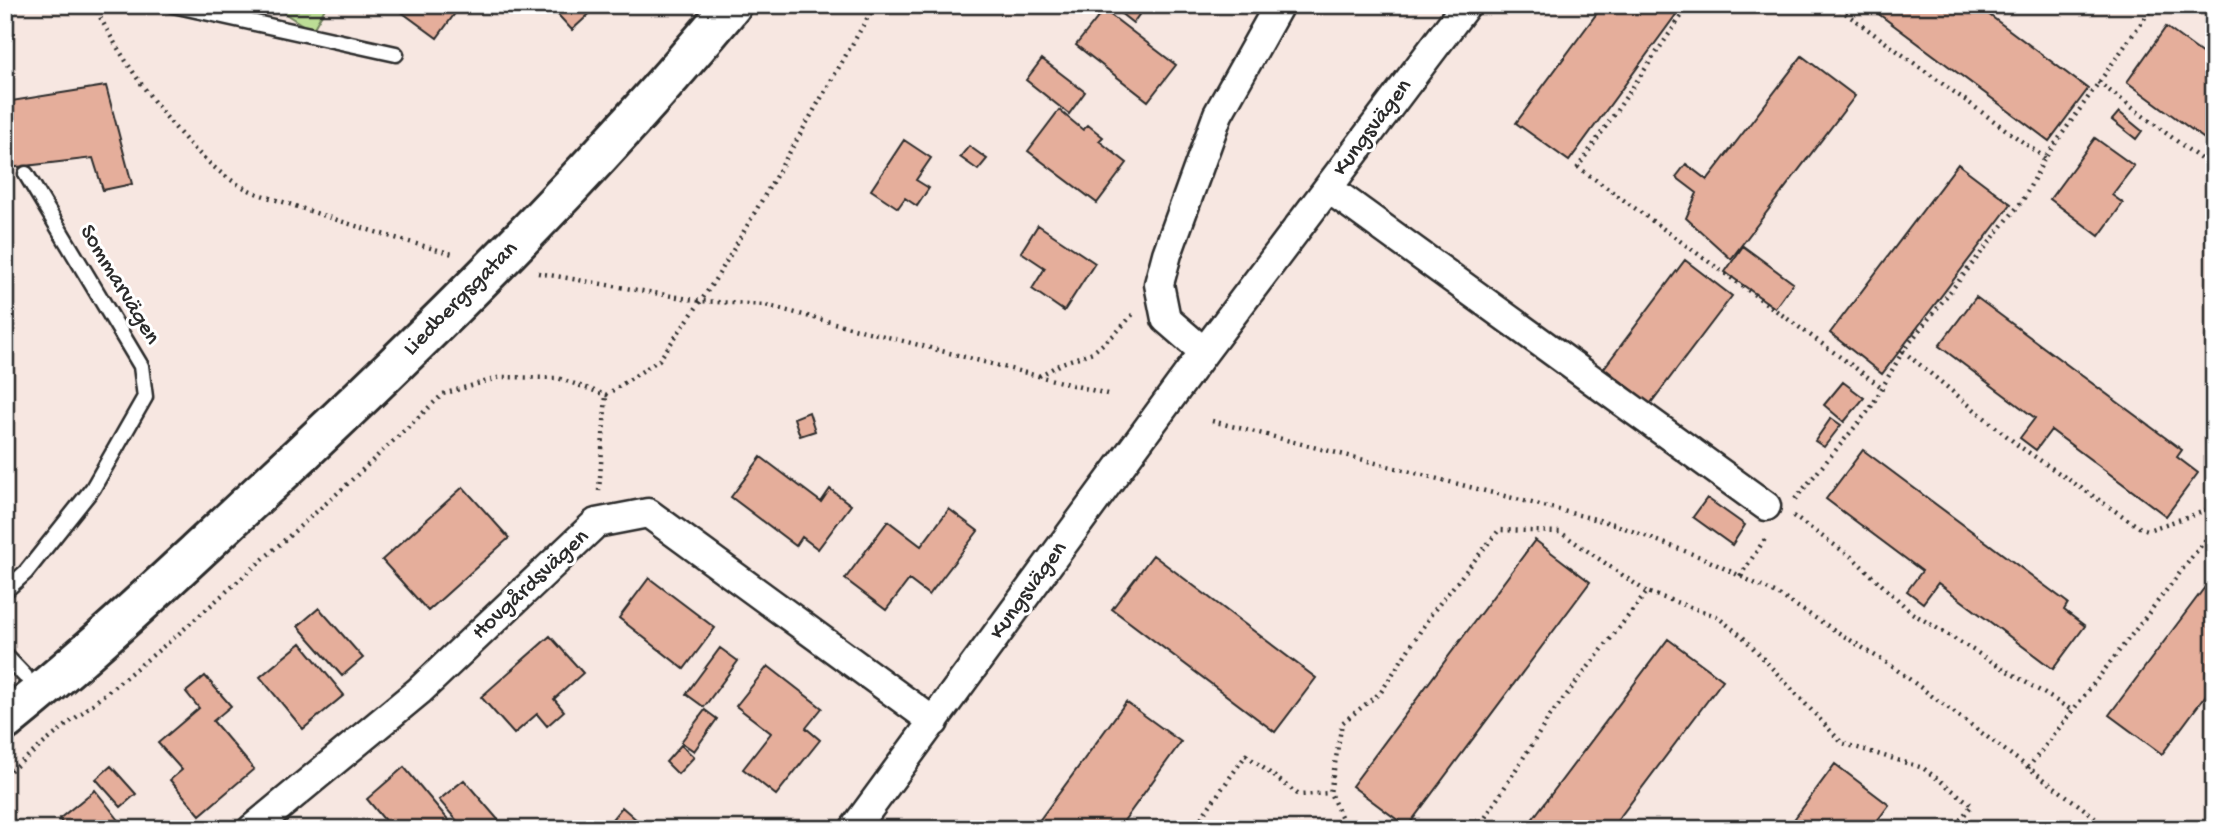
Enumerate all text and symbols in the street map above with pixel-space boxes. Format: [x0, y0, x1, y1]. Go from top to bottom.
street label: Kungsvägen [1328, 74, 1418, 182]
street label: Sommarvägen [73, 220, 165, 350]
street label: Liedbergsgatan [398, 236, 524, 362]
street label: Hovgårdsvägen [467, 524, 595, 646]
street label: Kungsvägen [984, 537, 1074, 645]

